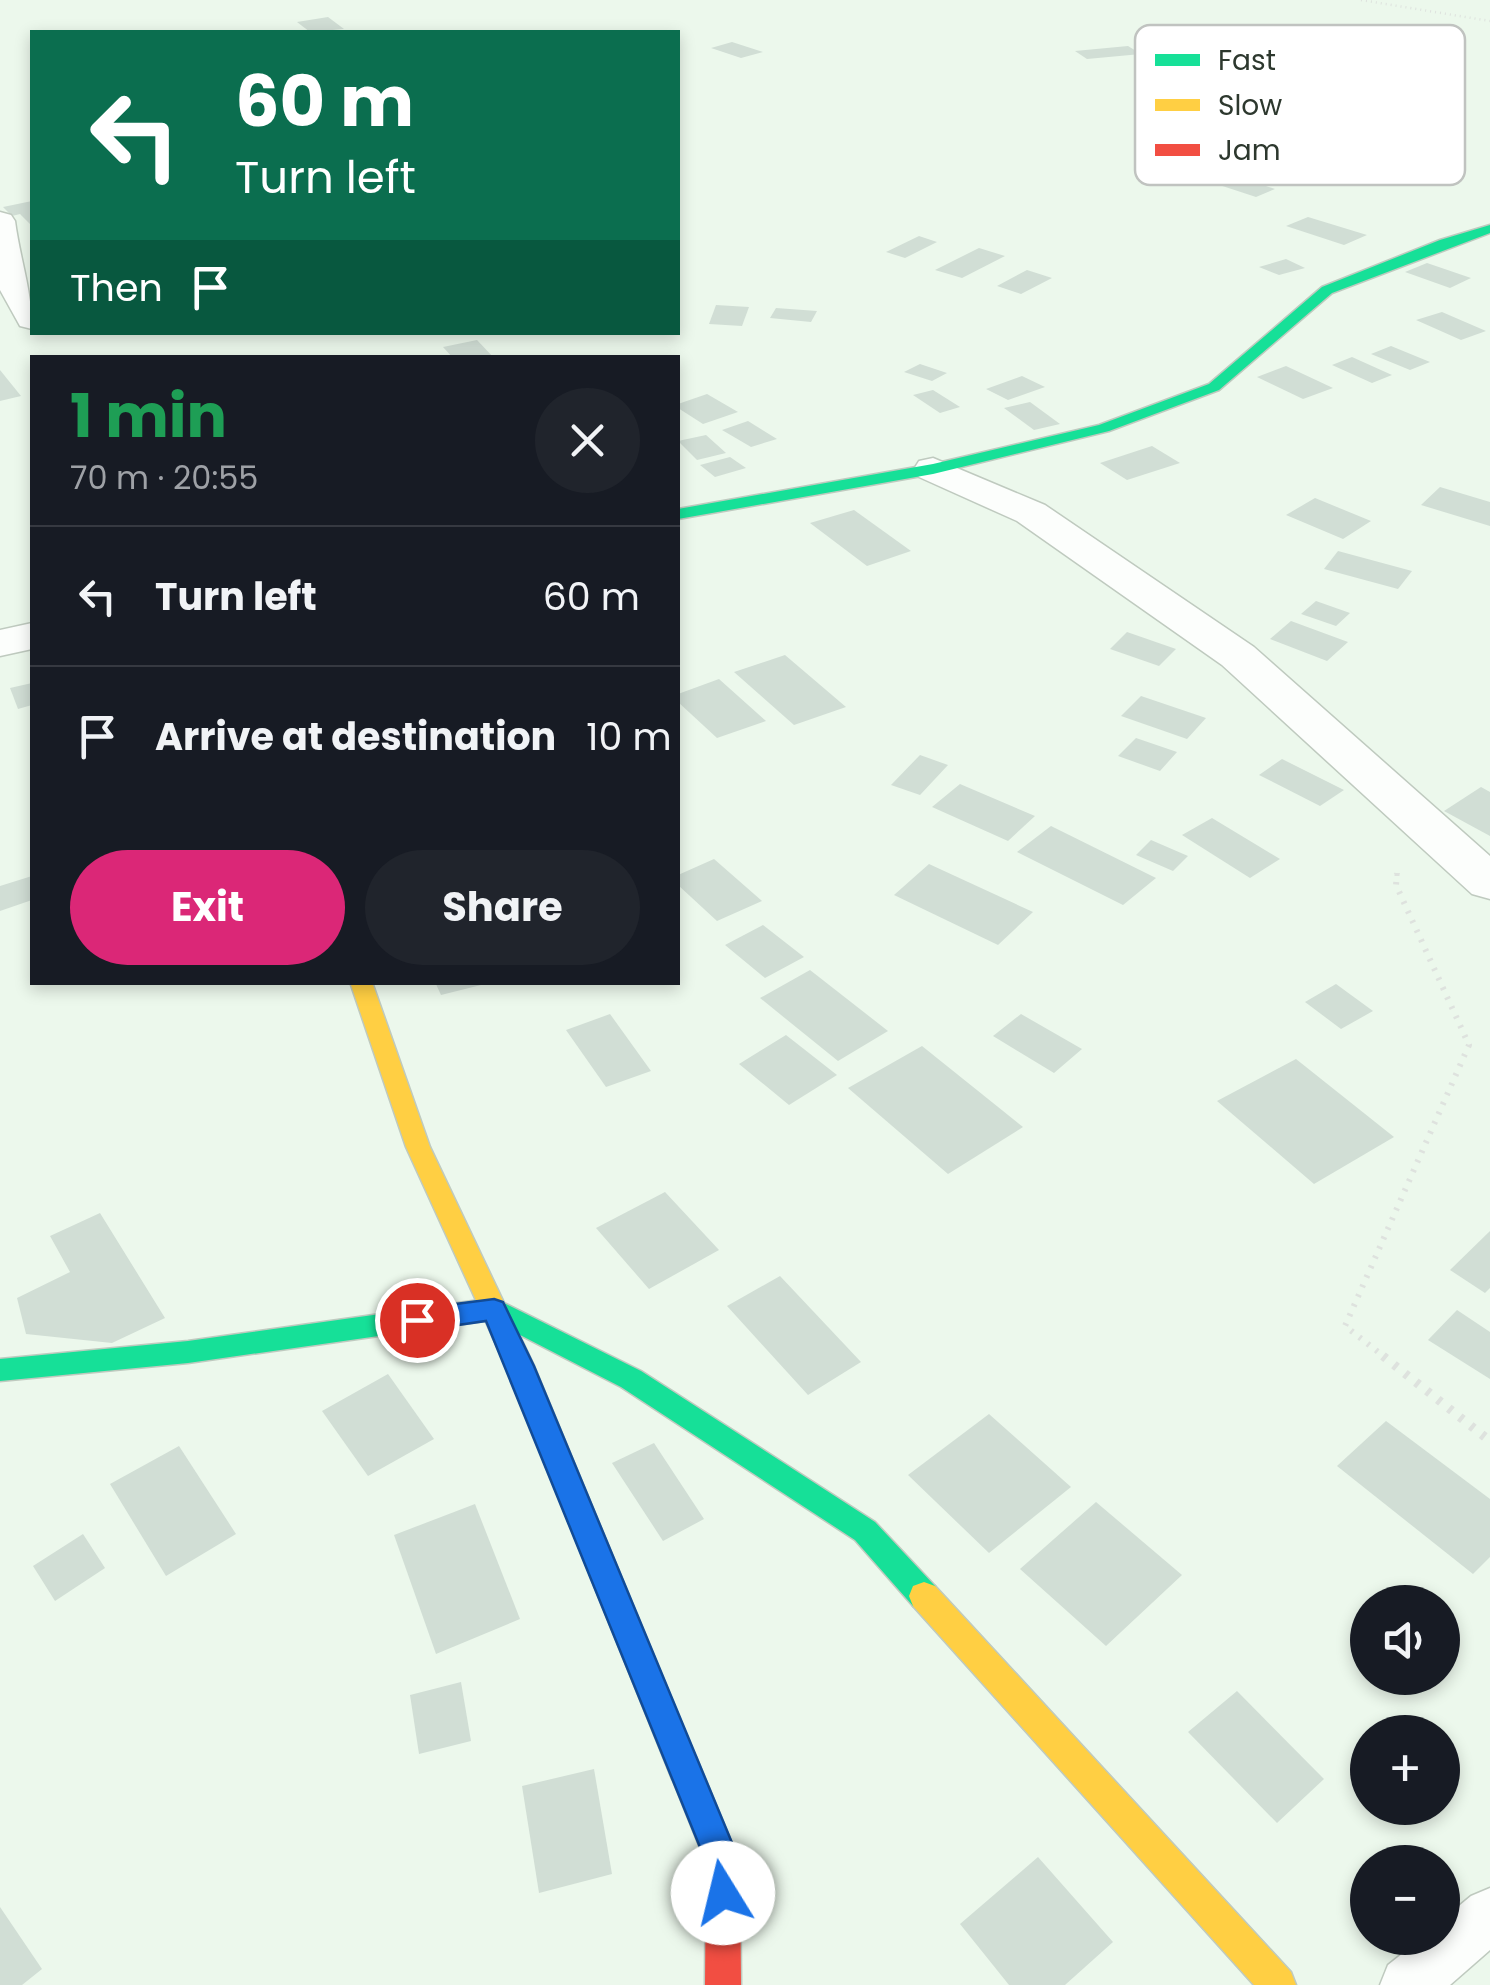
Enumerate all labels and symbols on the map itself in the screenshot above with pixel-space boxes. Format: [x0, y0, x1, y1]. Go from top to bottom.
legend [1135, 25, 1465, 185]
text: Fast [1218, 41, 1276, 80]
text: Slow [1218, 86, 1282, 125]
text: Jam [1218, 131, 1281, 170]
pin [375, 1278, 460, 1363]
position arrow [671, 1841, 775, 1945]

